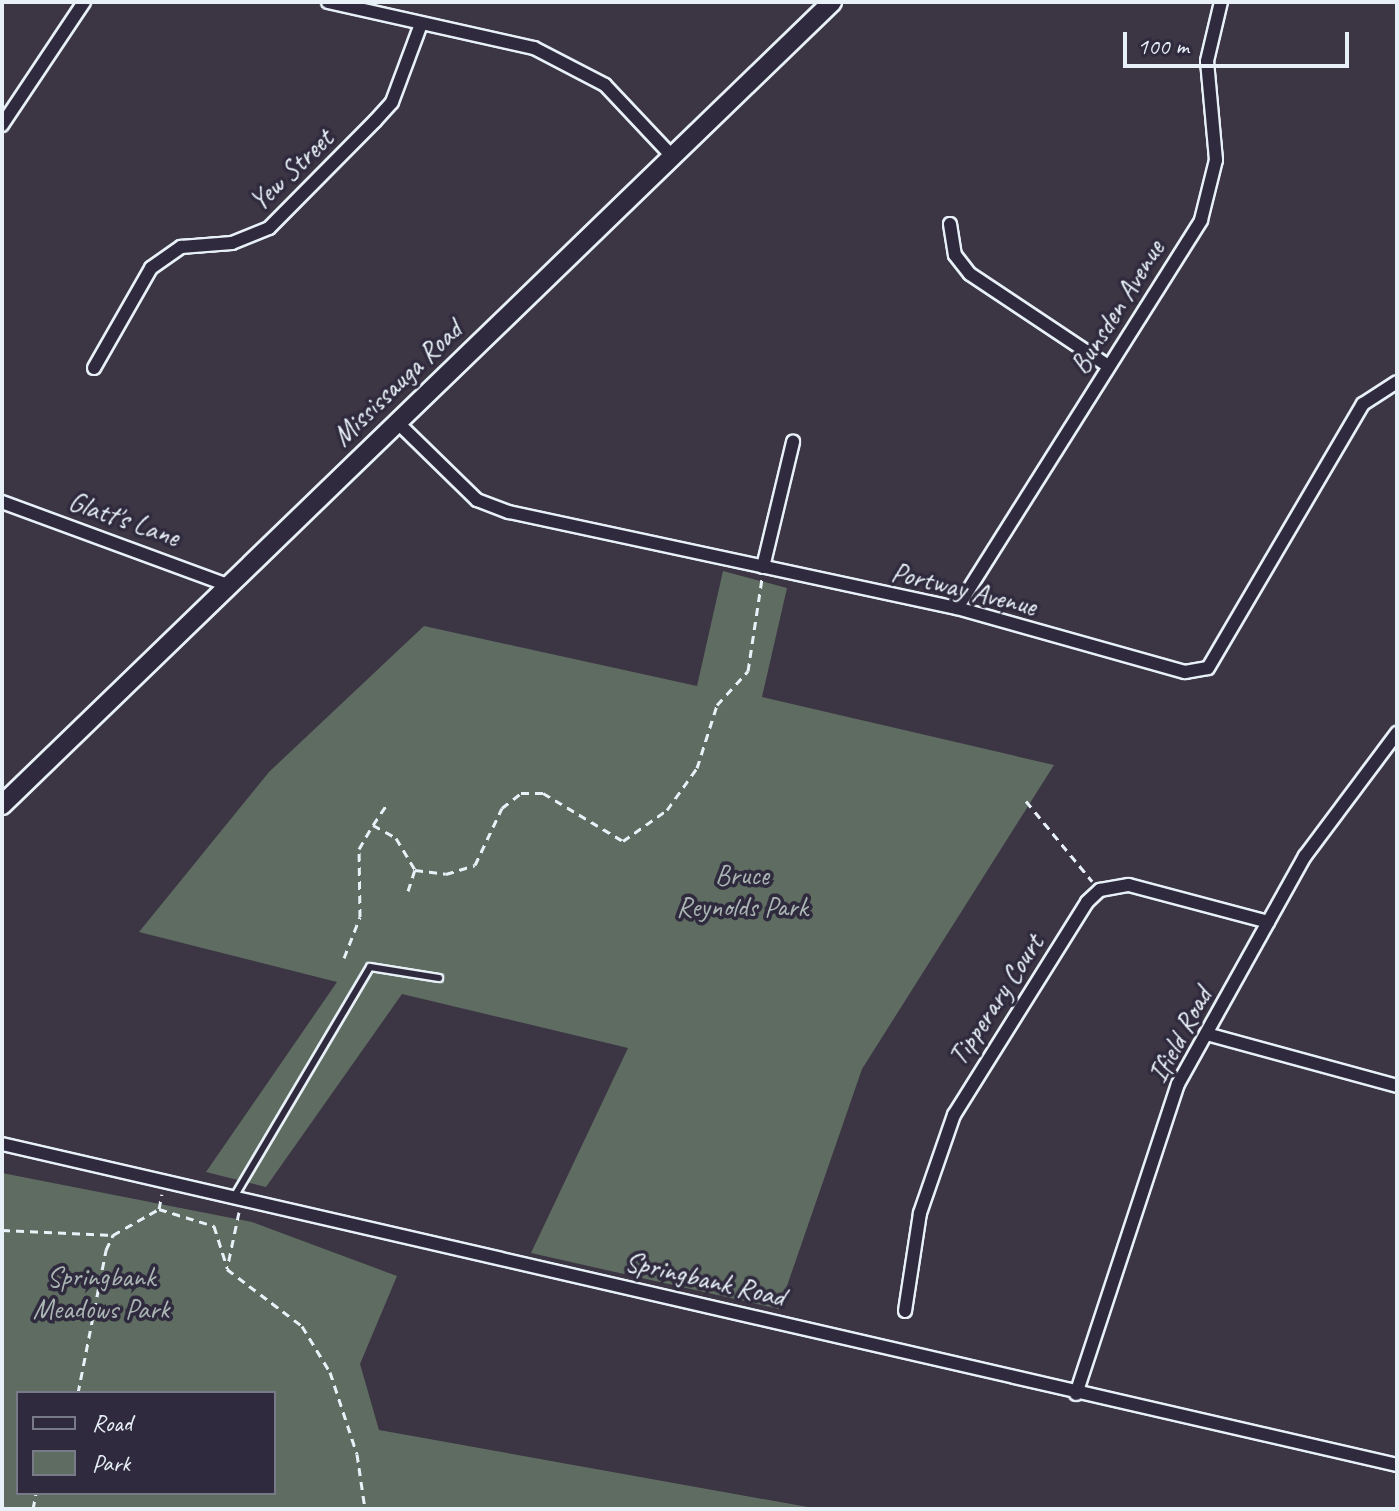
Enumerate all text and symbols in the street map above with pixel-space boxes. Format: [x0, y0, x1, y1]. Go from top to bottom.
scale bar [1127, 16, 1353, 66]
text: 100 m [1137, 31, 1189, 61]
street label: Yew Street [242, 122, 340, 218]
street label: Bunsden Avenue [1063, 234, 1171, 380]
street label: Mississauga Road [326, 313, 468, 453]
street label: Glatt's Lane [64, 484, 184, 554]
street label: Portway Avenue [888, 555, 1040, 623]
park label: Bruce Reynolds Park [676, 858, 808, 924]
street label: Tipperary Court [941, 928, 1051, 1072]
street label: Ifield Road [1141, 982, 1219, 1088]
street label: Springbank Road [622, 1244, 788, 1314]
park label: Springbank Meadows Park [33, 1260, 169, 1326]
legend [16, 1391, 276, 1495]
text: Road [92, 1408, 132, 1438]
text: Park [92, 1448, 130, 1478]

